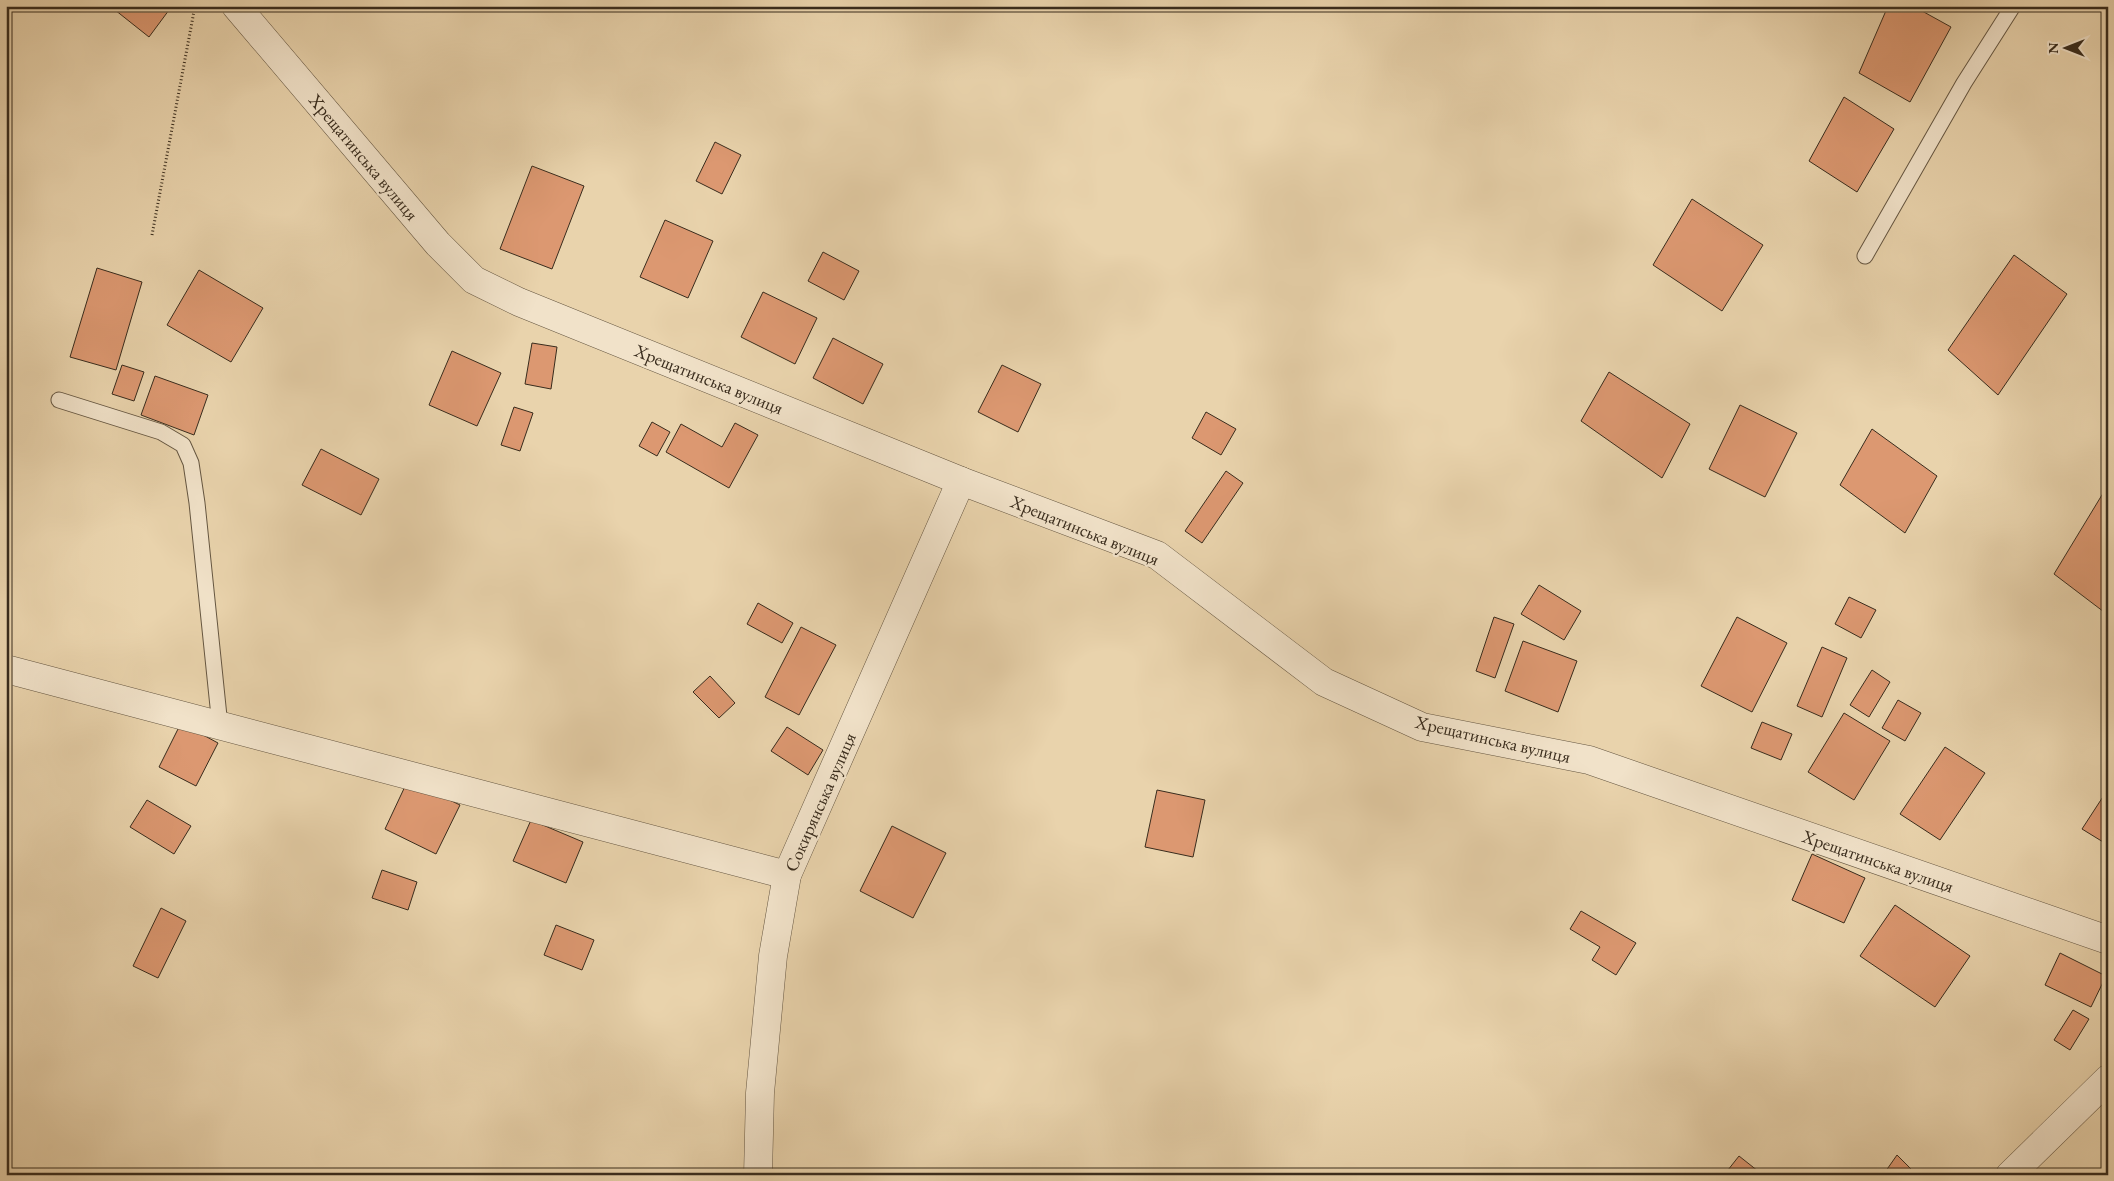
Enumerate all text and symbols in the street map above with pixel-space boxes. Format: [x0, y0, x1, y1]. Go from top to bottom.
north arrow [2042, 22, 2092, 72]
text: N [2044, 42, 2062, 54]
street label: Хрещатинська вулиця [304, 88, 424, 225]
street label: Хрещатинська вулиця [630, 338, 787, 419]
street label: Хрещатинська вулиця [1006, 489, 1163, 570]
street label: Хрещатинська вулиця [1412, 710, 1573, 768]
street label: Сокирянська вулиця [779, 729, 861, 875]
street label: Хрещатинська вулиця [1798, 824, 1957, 898]

